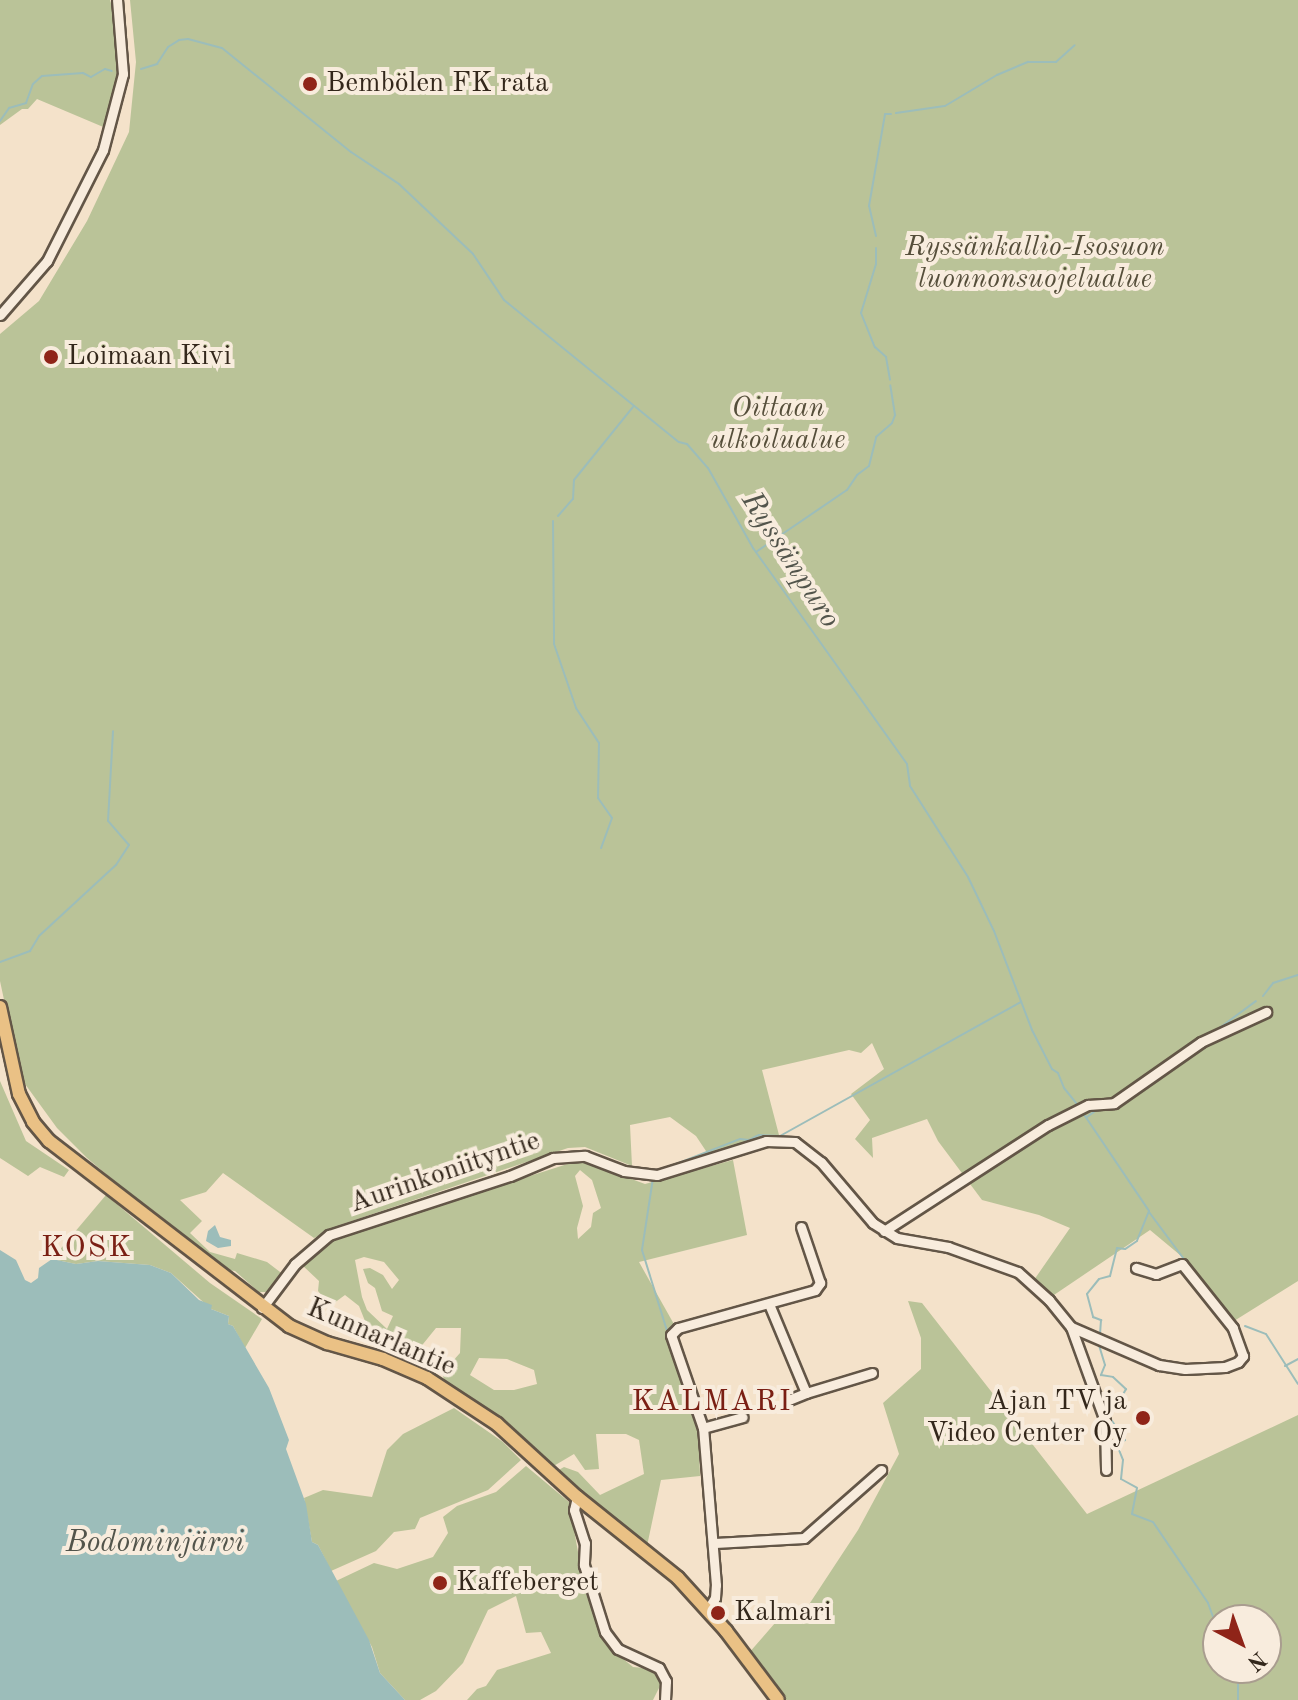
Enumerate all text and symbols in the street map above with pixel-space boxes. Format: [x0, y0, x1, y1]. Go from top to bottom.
place label: Bembölen FK rata [326, 67, 549, 101]
marker: Bembölen FK rata [301, 75, 319, 93]
park label: Ryssänkallio-Isosuon luonnonsuojelualue [905, 231, 1165, 297]
place label: Loimaan Kivi [67, 340, 231, 374]
marker: Loimaan Kivi [42, 348, 60, 366]
park label: Oittaan ulkoilualue [711, 392, 845, 458]
water label: Ryssänpuro [733, 485, 847, 635]
street label: Aurinkoniityntie [345, 1125, 545, 1221]
district label: KOSK [41, 1230, 133, 1266]
street label: Kunnarlantie [302, 1292, 460, 1384]
district label: KALMARI [631, 1384, 793, 1420]
place label: Ajan TV ja Video Center Oy [927, 1385, 1127, 1451]
marker: Ajan TV ja Video Center Oy [1134, 1409, 1152, 1427]
water label: Bodominjärvi [66, 1525, 244, 1561]
place label: Kaffeberget [456, 1566, 599, 1600]
marker: Kaffeberget [431, 1574, 449, 1592]
place label: Kalmari [734, 1596, 832, 1630]
marker: Kalmari [709, 1604, 727, 1622]
north arrow [1202, 1604, 1282, 1684]
text: N [1243, 1647, 1270, 1674]

